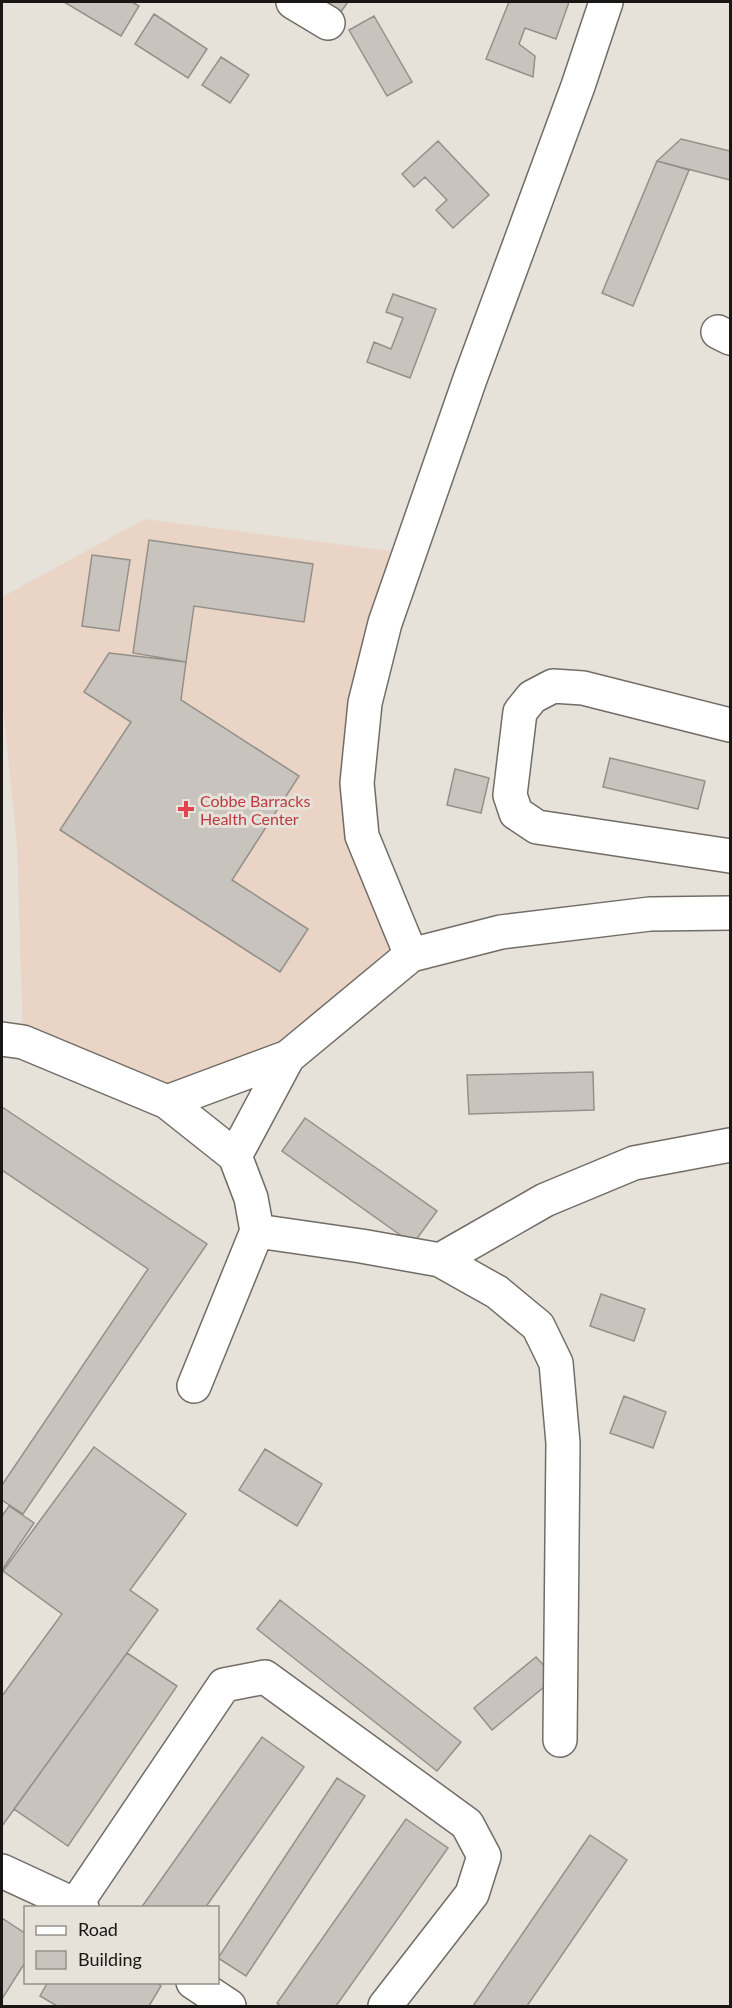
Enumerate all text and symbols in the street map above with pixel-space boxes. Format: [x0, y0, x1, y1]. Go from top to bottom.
place label: Cobbe Barracks Health Center [200, 791, 310, 828]
marker: Cobbe Barracks Health Center [177, 800, 195, 818]
legend [24, 1906, 219, 1984]
text: Road [78, 1918, 118, 1940]
text: Building [78, 1948, 142, 1970]

